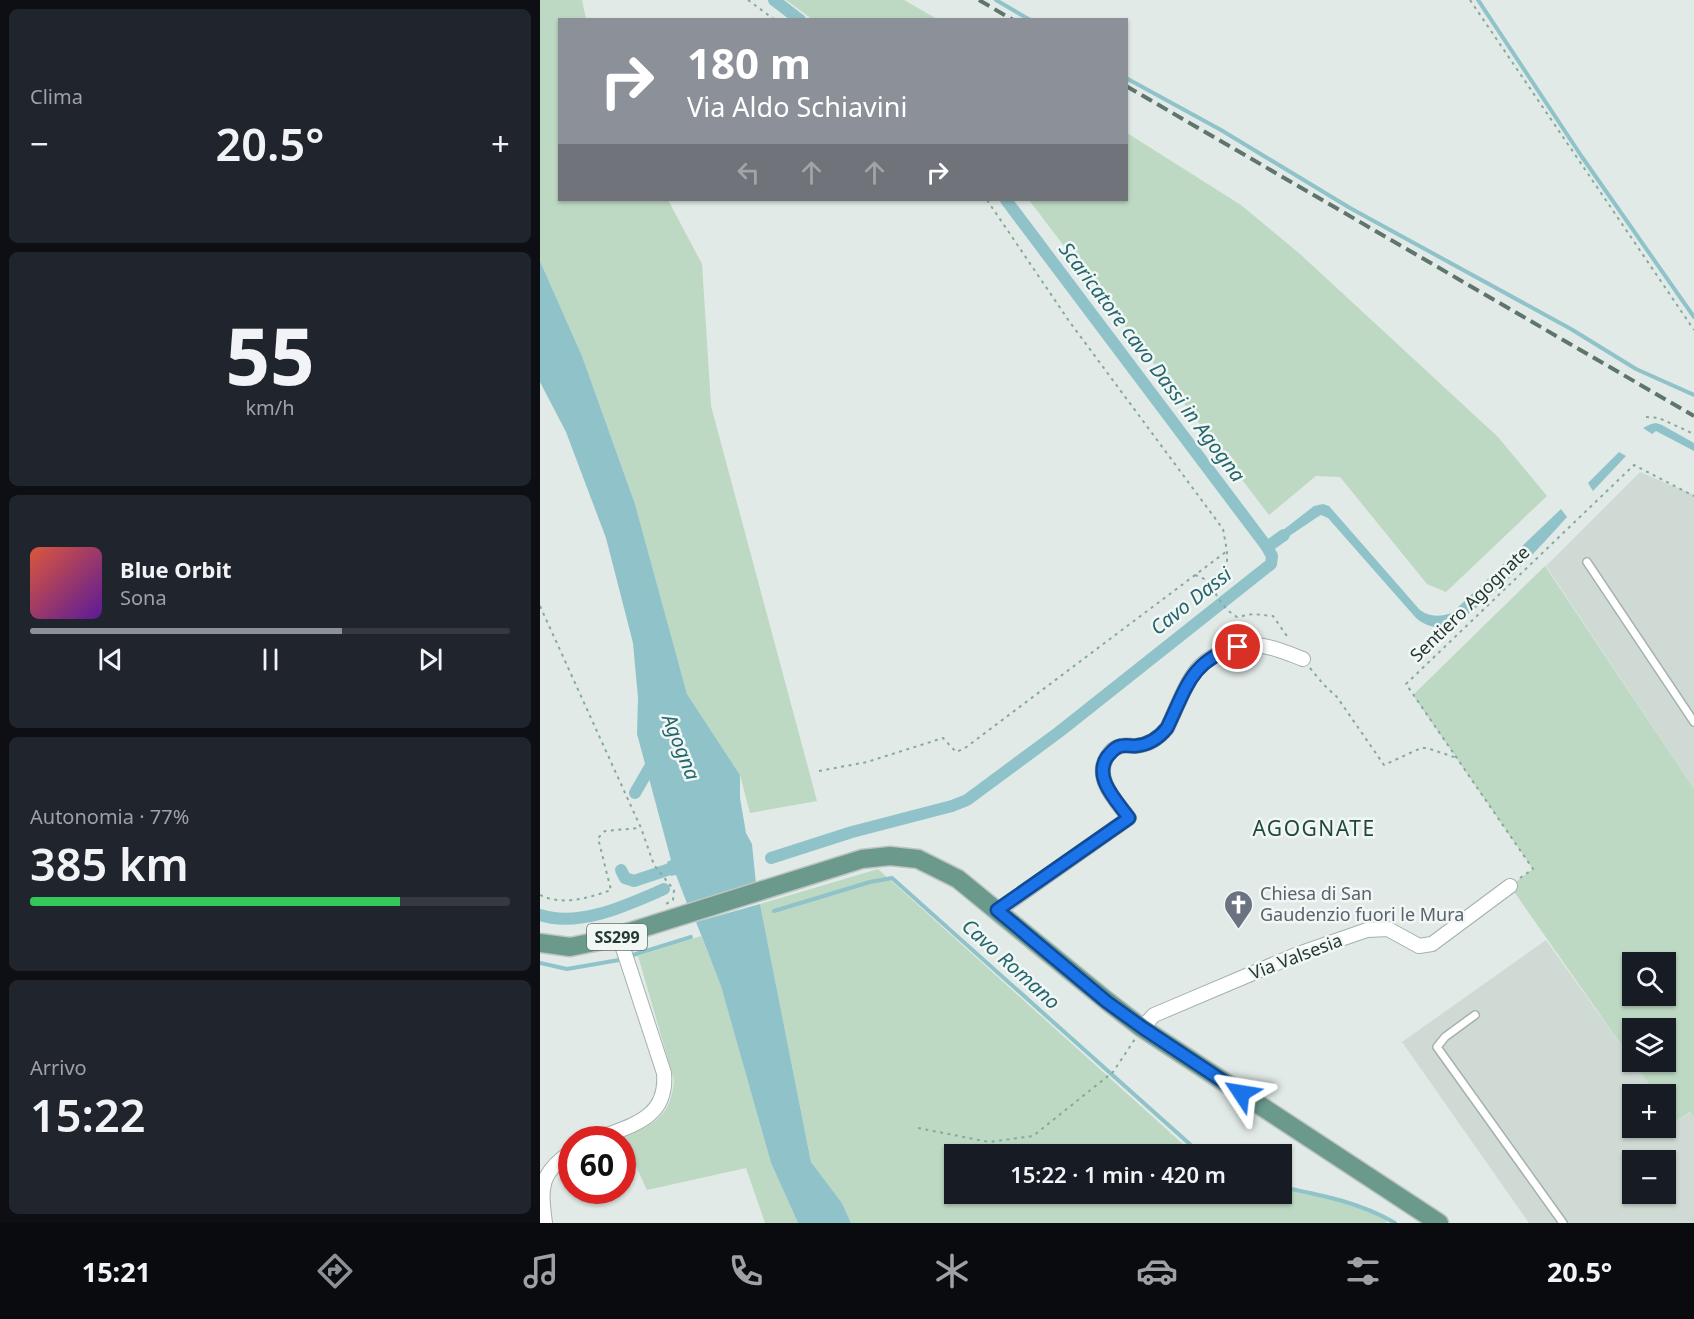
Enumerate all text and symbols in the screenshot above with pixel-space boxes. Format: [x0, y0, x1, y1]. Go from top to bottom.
text: 180 m [687, 34, 811, 91]
icon: right [588, 42, 666, 120]
text: Clima [30, 83, 83, 110]
text: Via Aldo Schiavini [687, 88, 907, 125]
text: 20.5° [216, 113, 324, 174]
text: − [30, 121, 49, 166]
text: + [491, 121, 510, 166]
icon: left [732, 156, 765, 189]
icon: ahead [795, 156, 828, 189]
icon: ahead [858, 156, 891, 189]
icon: right [921, 156, 954, 189]
water label: Scaricatore cavo Dassi in Agogna [1053, 236, 1252, 487]
text: 55 [225, 302, 315, 408]
text: km/h [245, 394, 295, 421]
street label: Sentiero Agognate [1404, 540, 1534, 667]
text: Blue Orbit [120, 554, 232, 584]
water label: Cavo Dassi [1145, 560, 1238, 641]
text: Sona [120, 584, 167, 611]
pin [1212, 621, 1263, 672]
icon: arrive [1221, 630, 1254, 663]
icon: previous [94, 643, 127, 676]
icon: pause [254, 643, 287, 676]
icon: next [414, 643, 447, 676]
water label: Agogna [655, 708, 707, 784]
text: Autonomia · 77% [30, 803, 189, 830]
district label: AGOGNATE [1252, 814, 1376, 842]
text: 385 km [30, 833, 189, 894]
place label: Chiesa di San Gaudenzio fuori le Mura [1260, 881, 1464, 926]
church icon: Chiesa di San Gaudenzio fuori le Mura [1223, 888, 1255, 930]
water label: Cavo Romano [956, 912, 1066, 1015]
road number: SS299 [587, 924, 647, 950]
street label: Via Valsesia [1246, 927, 1345, 985]
map controls [1622, 952, 1676, 1204]
button: search [1622, 952, 1676, 1006]
button: layers [1622, 1018, 1676, 1072]
text: Arrivo [30, 1054, 87, 1081]
position arrow [1209, 1061, 1273, 1125]
text: 15:22 [30, 1084, 145, 1145]
button: + [1622, 1084, 1676, 1138]
speed limit sign: 60 [558, 1126, 636, 1204]
button: − [1622, 1150, 1676, 1204]
text: 15:22 · 1 min · 420 m [1010, 1159, 1226, 1189]
icon: directions [314, 1250, 356, 1292]
icon: music [520, 1250, 562, 1292]
icon: phone [725, 1250, 767, 1292]
icon: climate [931, 1250, 973, 1292]
icon: car [1136, 1250, 1178, 1292]
icon: filters [1342, 1250, 1384, 1292]
text: 15:21 [82, 1253, 151, 1290]
text: 20.5° [1547, 1253, 1612, 1290]

